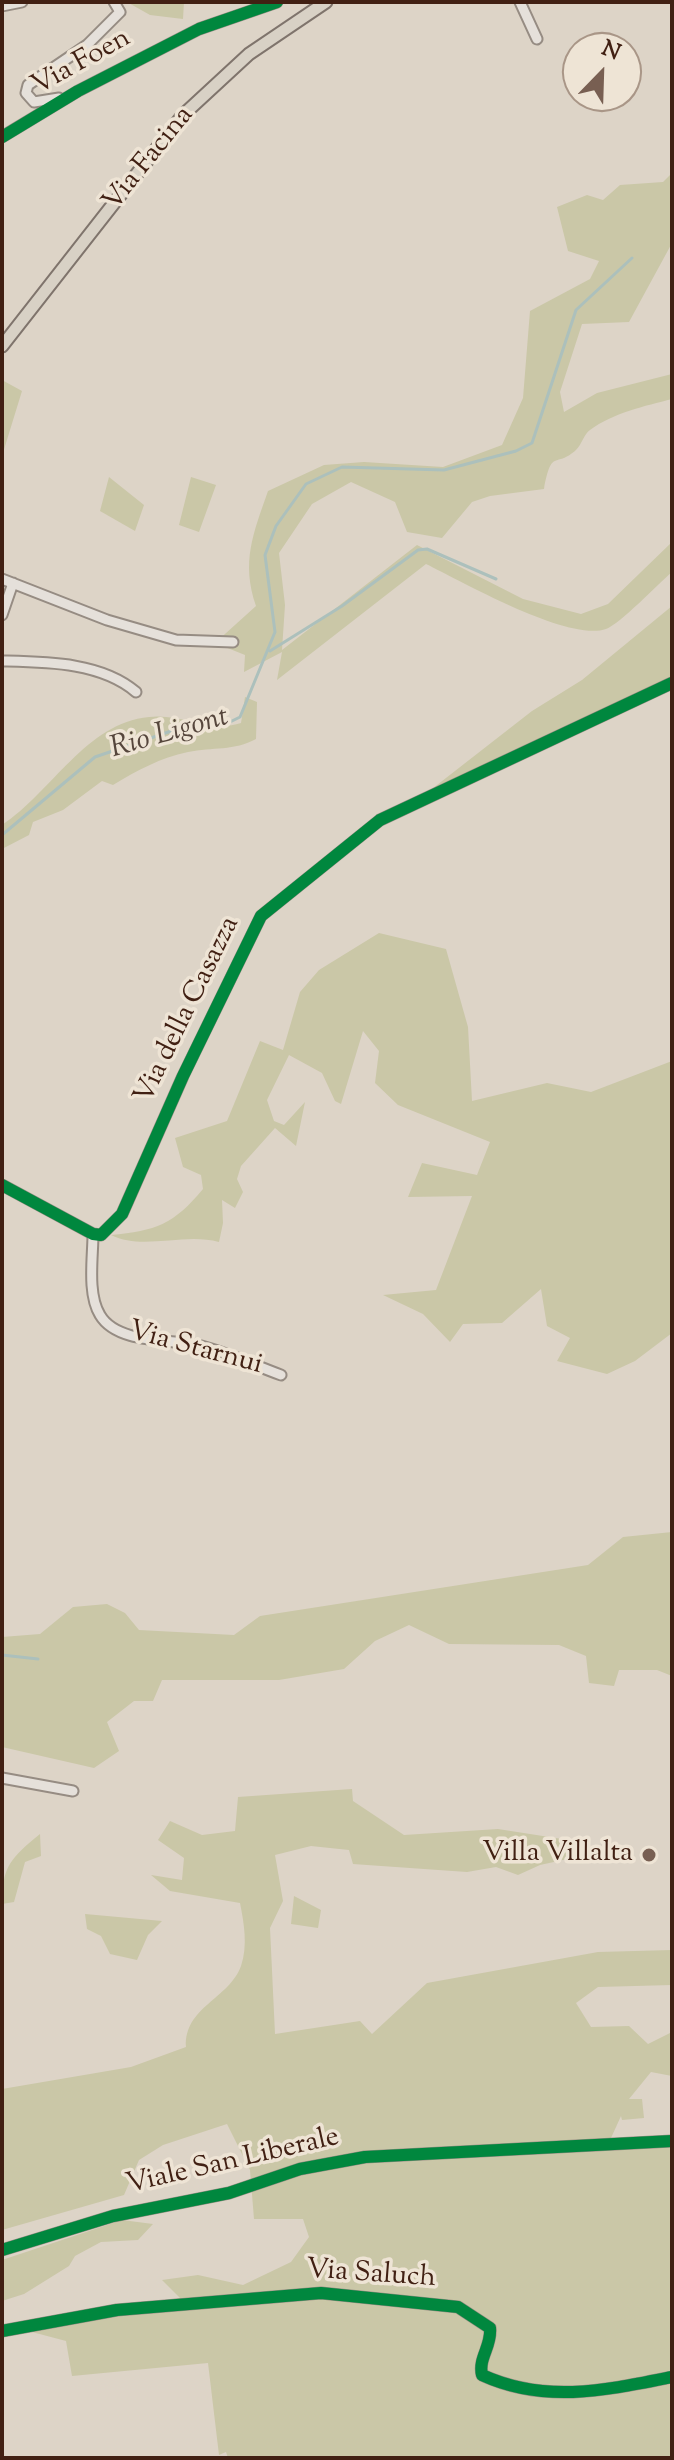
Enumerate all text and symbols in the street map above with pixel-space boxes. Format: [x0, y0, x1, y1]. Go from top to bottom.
street label: Via Foen [27, 23, 137, 105]
north arrow [562, 32, 642, 112]
text: N [596, 34, 625, 70]
street label: Via Facina [97, 101, 203, 219]
water label: Rio Ligont [107, 701, 233, 769]
street label: Via della Casazza [129, 912, 249, 1110]
street label: Via Starnui [124, 1316, 266, 1384]
place label: Villa Villalta [482, 1838, 633, 1872]
marker: Villa Villalta [640, 1846, 658, 1864]
street label: Viale San Liberale [123, 2122, 343, 2204]
street label: Via Saluch [305, 2255, 437, 2297]

